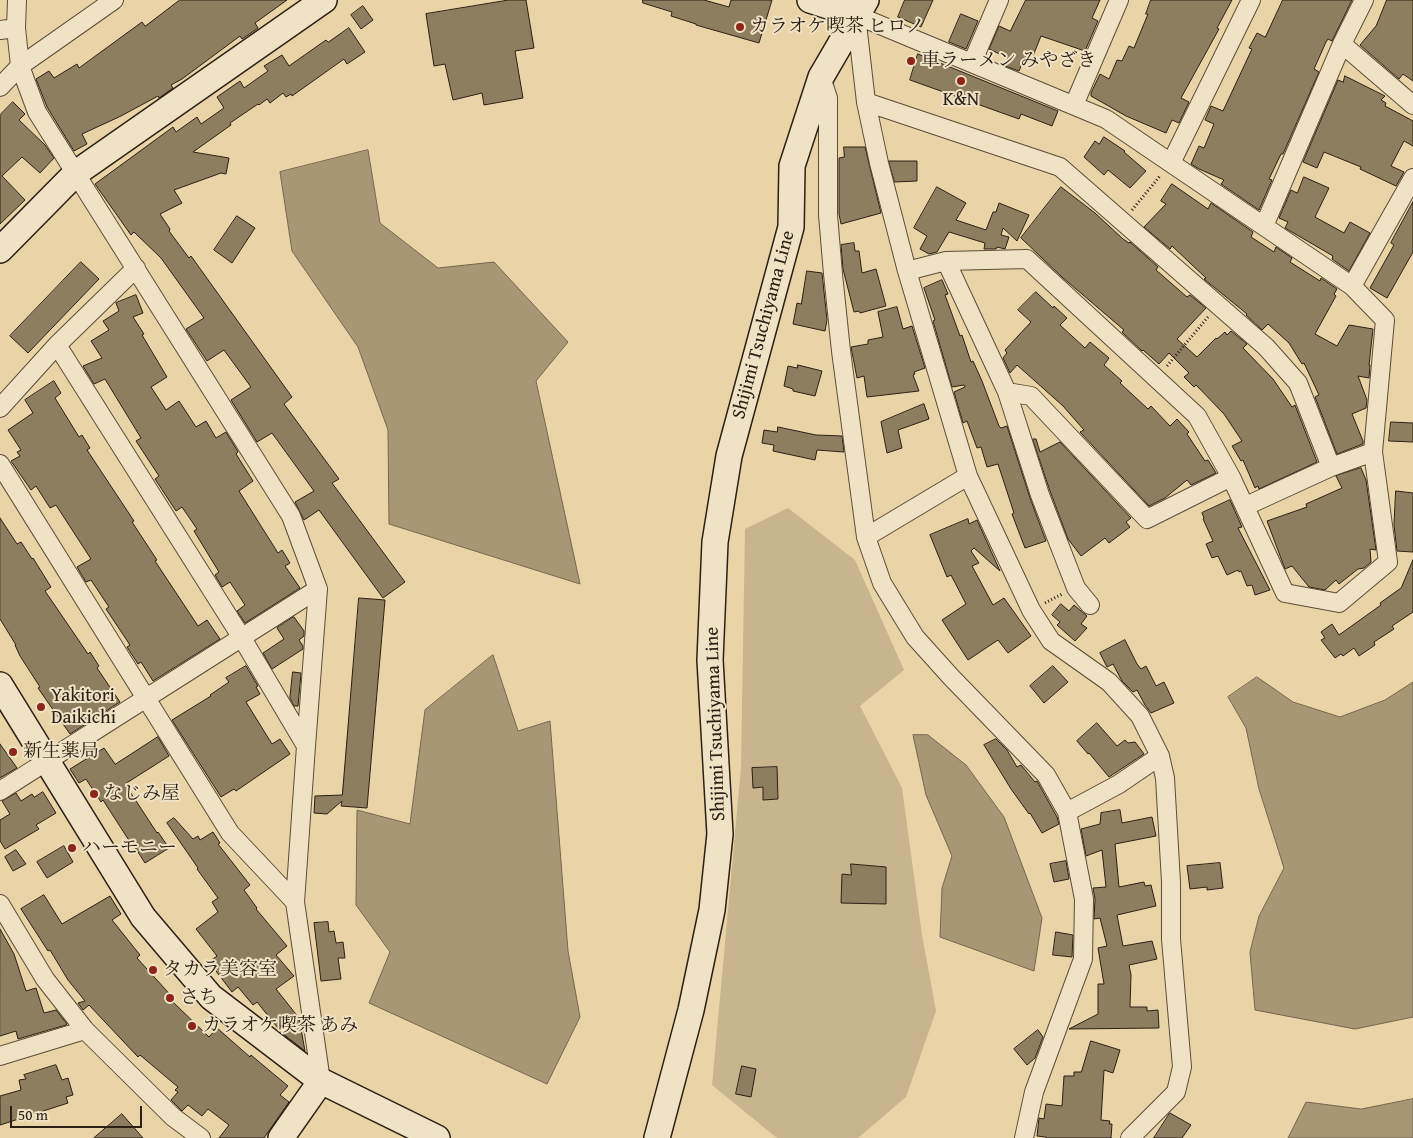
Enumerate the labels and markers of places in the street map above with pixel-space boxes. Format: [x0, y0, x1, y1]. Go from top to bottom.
place label: カラオケ喫茶 ヒロノ [750, 16, 925, 38]
marker: カラオケ喫茶 ヒロノ [734, 21, 746, 33]
place label: 車ラーメン みやざき [921, 50, 1096, 72]
marker: 車ラーメン みやざき [905, 55, 917, 67]
marker: K&N [955, 75, 967, 87]
place label: K&N [943, 89, 979, 111]
place label: Yakitori Daikichi [51, 685, 116, 729]
marker: Yakitori Daikichi [35, 701, 47, 713]
place label: 新生薬局 [23, 741, 99, 763]
marker: 新生薬局 [7, 746, 19, 758]
place label: なじみ屋 [104, 783, 180, 805]
marker: なじみ屋 [88, 788, 100, 800]
place label: ハーモニー [82, 837, 177, 859]
marker: ハーモニー [66, 842, 78, 854]
place label: タカラ美容室 [163, 959, 277, 981]
marker: タカラ美容室 [147, 964, 159, 976]
place label: さち [180, 987, 218, 1009]
marker: さち [164, 992, 176, 1004]
place label: カラオケ喫茶 あみ [202, 1015, 358, 1037]
marker: カラオケ喫茶 あみ [186, 1020, 198, 1032]

